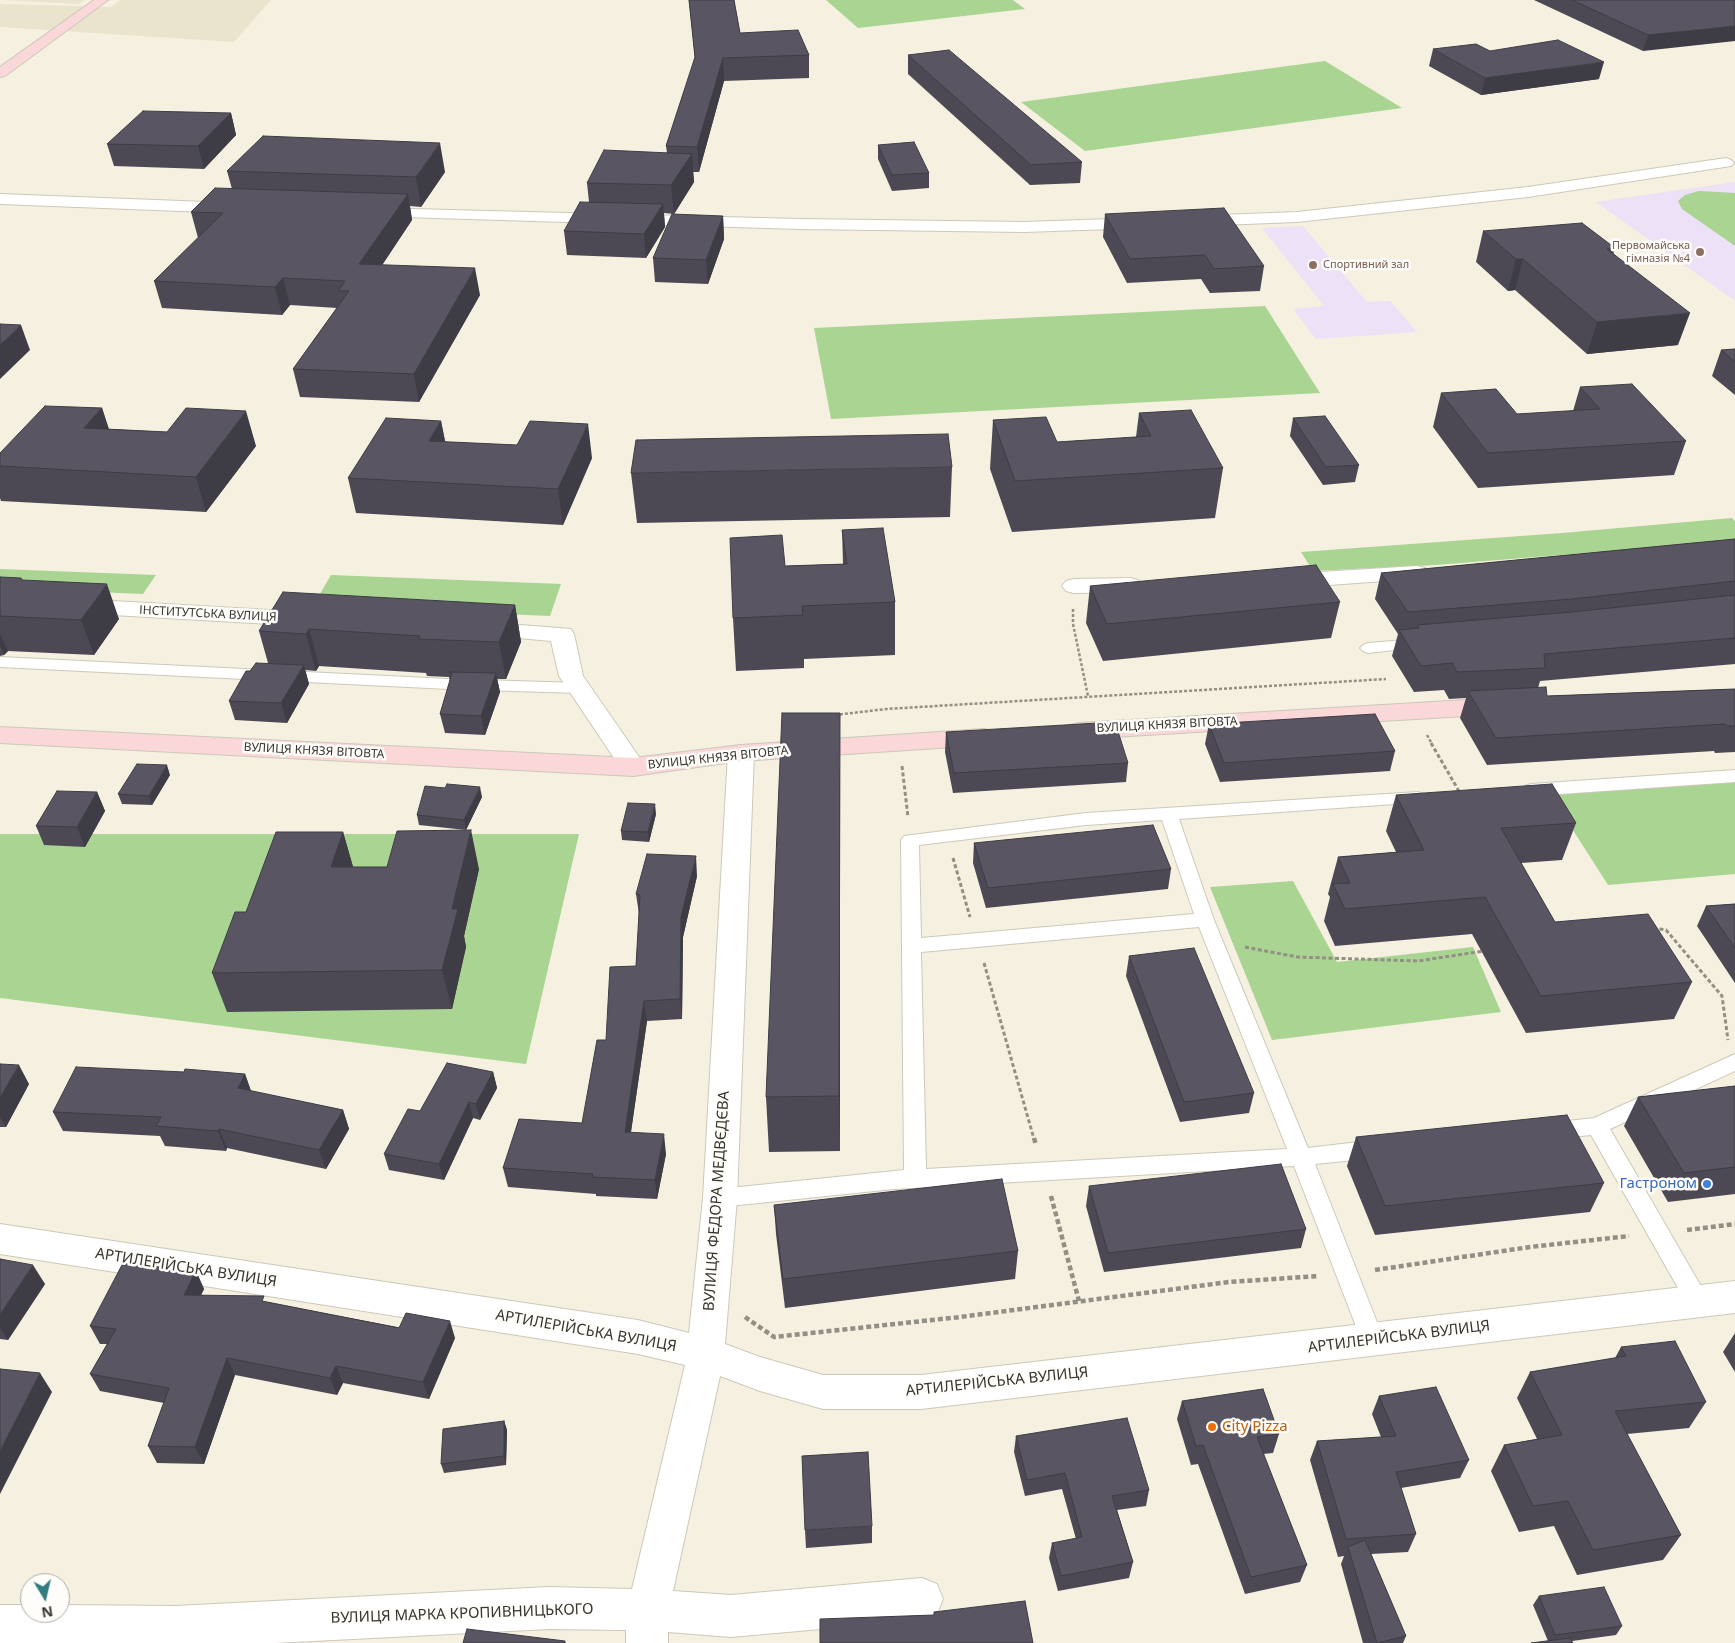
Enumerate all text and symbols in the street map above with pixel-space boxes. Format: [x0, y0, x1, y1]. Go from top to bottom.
place label: Первомайська гімназія №4 [1612, 239, 1690, 265]
marker: Первомайська гімназія №4 [1694, 246, 1706, 258]
place label: Спортивний зал [1323, 258, 1409, 272]
marker: Спортивний зал [1307, 259, 1319, 271]
street label: ІНСТИТУТСЬКА ВУЛИЦЯ [139, 603, 277, 625]
street label: ВУЛИЦЯ КНЯЗЯ ВІТОВТА [1096, 714, 1238, 736]
street label: ВУЛИЦЯ КНЯЗЯ ВІТОВТА [243, 740, 385, 762]
street label: ВУЛИЦЯ КНЯЗЯ ВІТОВТА [647, 743, 789, 773]
street label: ВУЛИЦЯ ФЕДОРА МЕДВЄДЄВА [700, 1090, 734, 1312]
place label: Гастроном [1620, 1175, 1697, 1193]
marker: Гастроном [1701, 1178, 1713, 1190]
street label: АРТИЛЕРІЙСЬКА ВУЛИЦЯ [94, 1245, 278, 1291]
street label: АРТИЛЕРІЙСЬКА ВУЛИЦЯ [494, 1306, 678, 1356]
street label: АРТИЛЕРІЙСЬКА ВУЛИЦЯ [1307, 1317, 1491, 1357]
street label: АРТИЛЕРІЙСЬКА ВУЛИЦЯ [905, 1363, 1089, 1401]
place label: City Pizza [1222, 1418, 1288, 1436]
marker: City Pizza [1206, 1421, 1218, 1433]
north arrow [20, 1573, 70, 1623]
street label: ВУЛИЦЯ МАРКА КРОПИВНИЦЬКОГО [330, 1600, 594, 1628]
text: N [40, 1602, 54, 1623]

